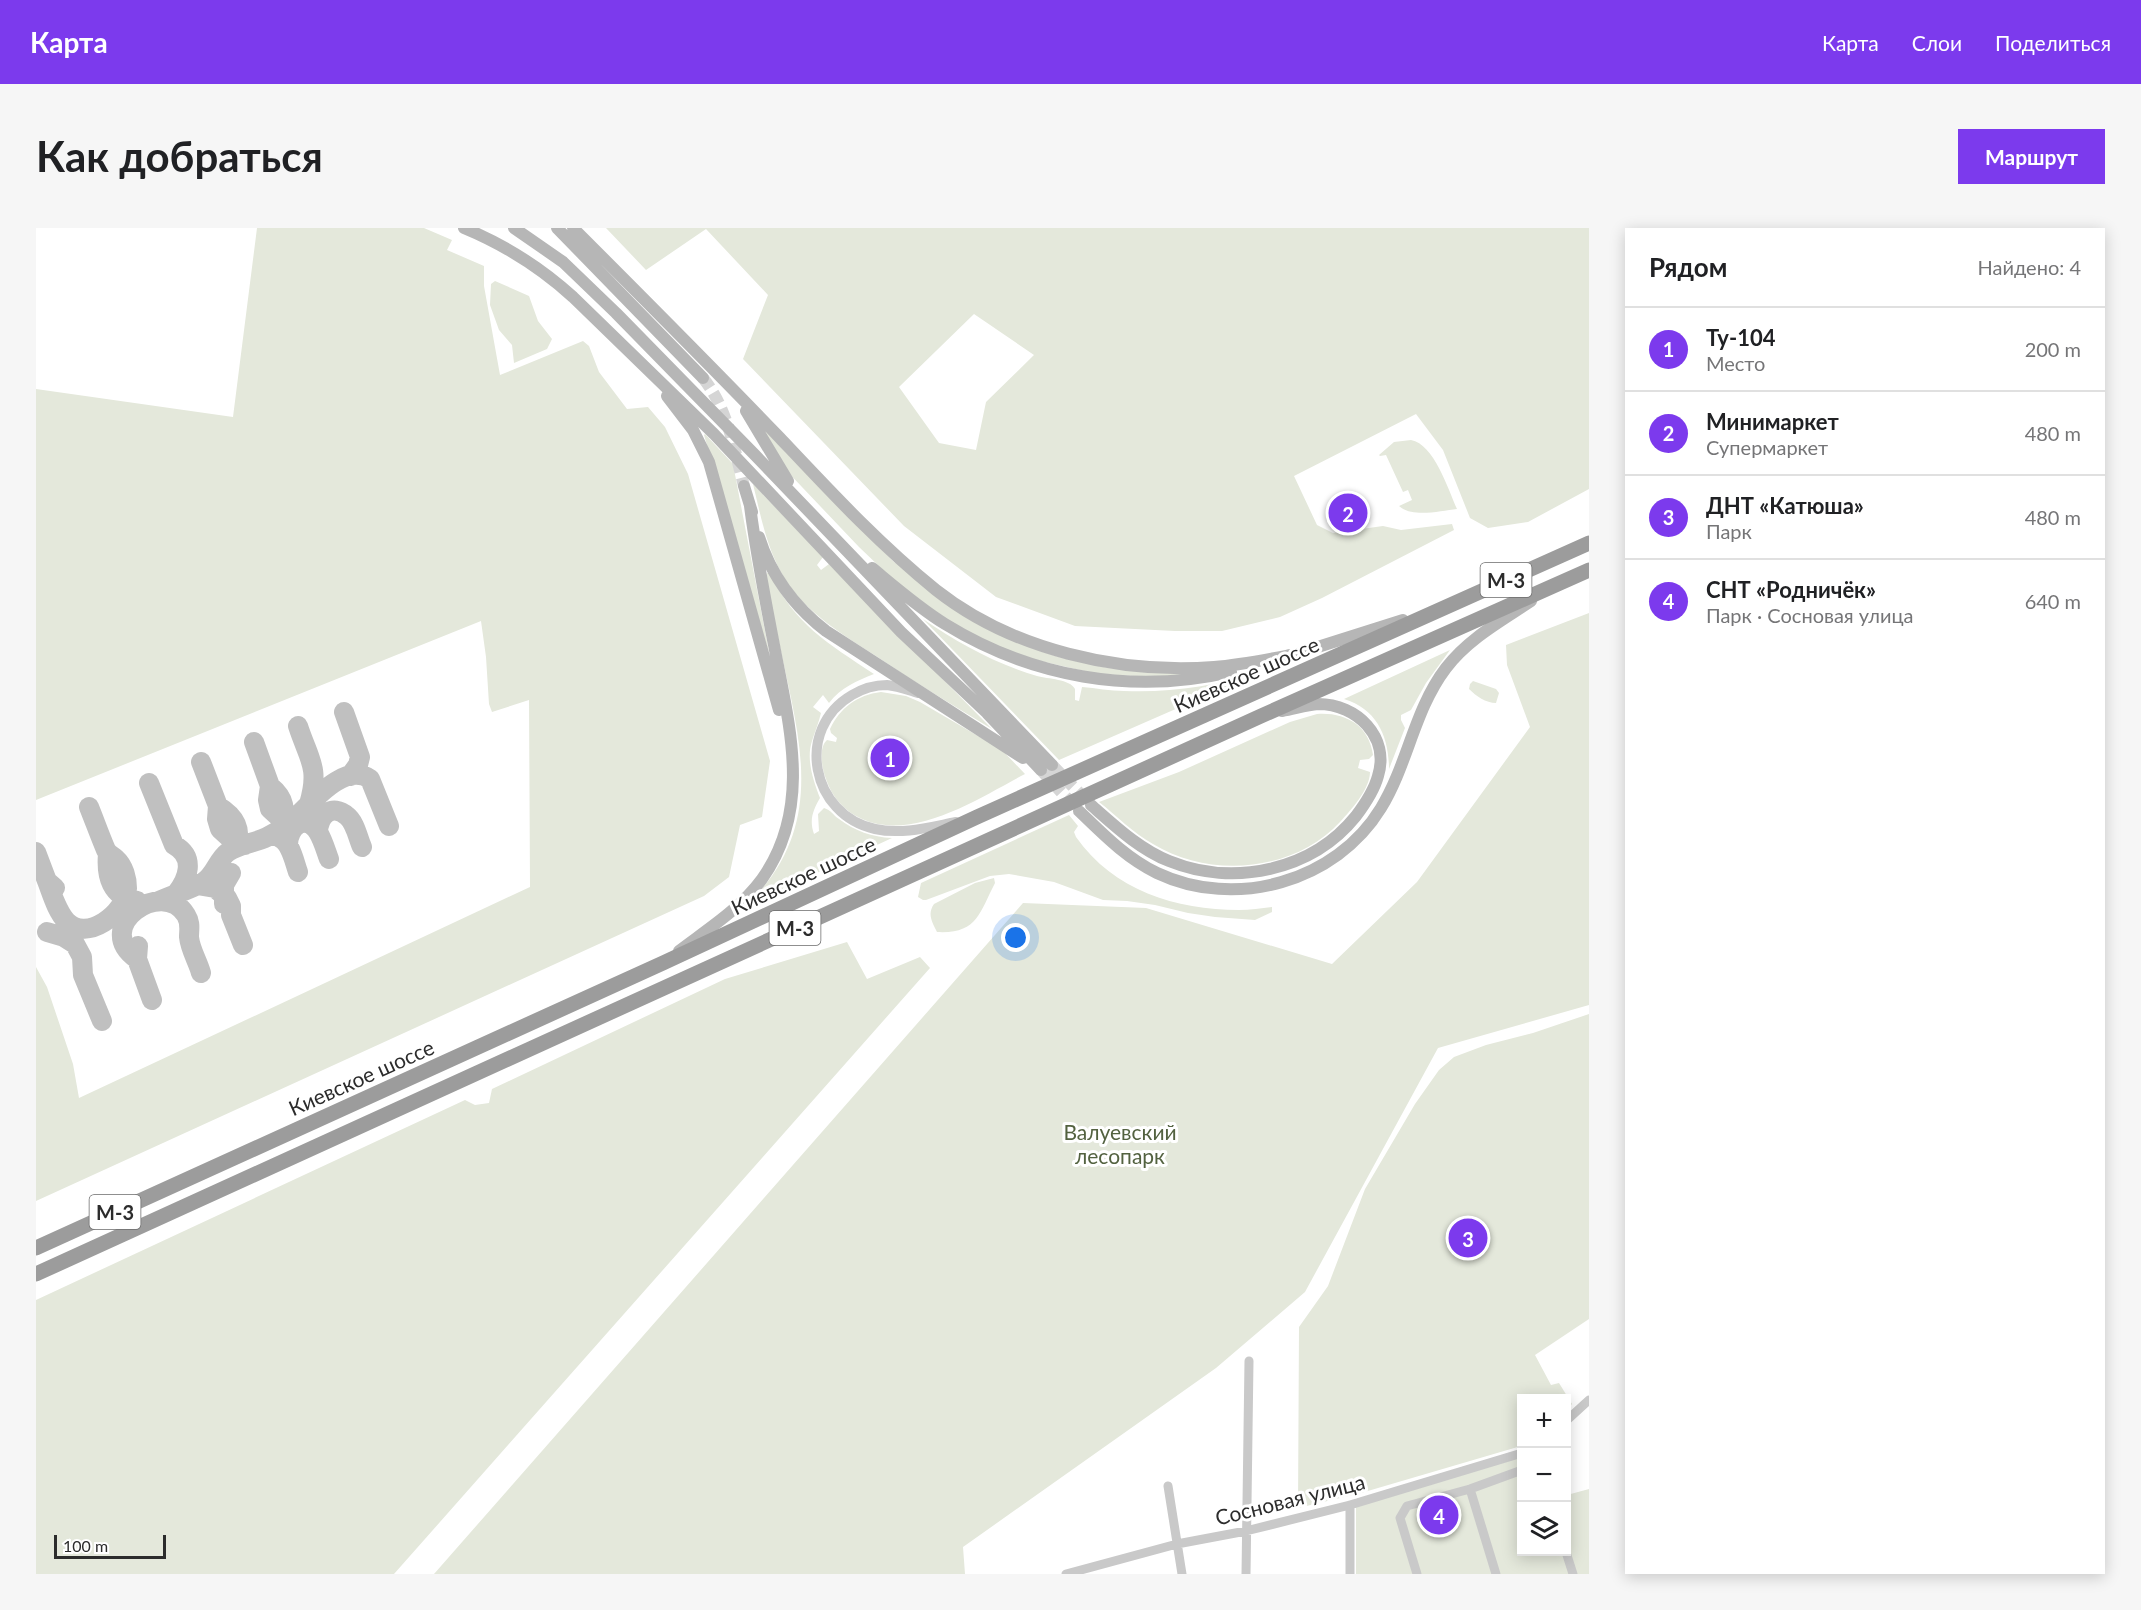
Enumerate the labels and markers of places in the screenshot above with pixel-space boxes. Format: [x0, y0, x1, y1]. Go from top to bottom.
pin: 2 [1328, 490, 1368, 536]
pin: 1 [870, 736, 910, 780]
pin: 3 [1448, 1216, 1488, 1260]
pin: 4 [1420, 1492, 1458, 1538]

